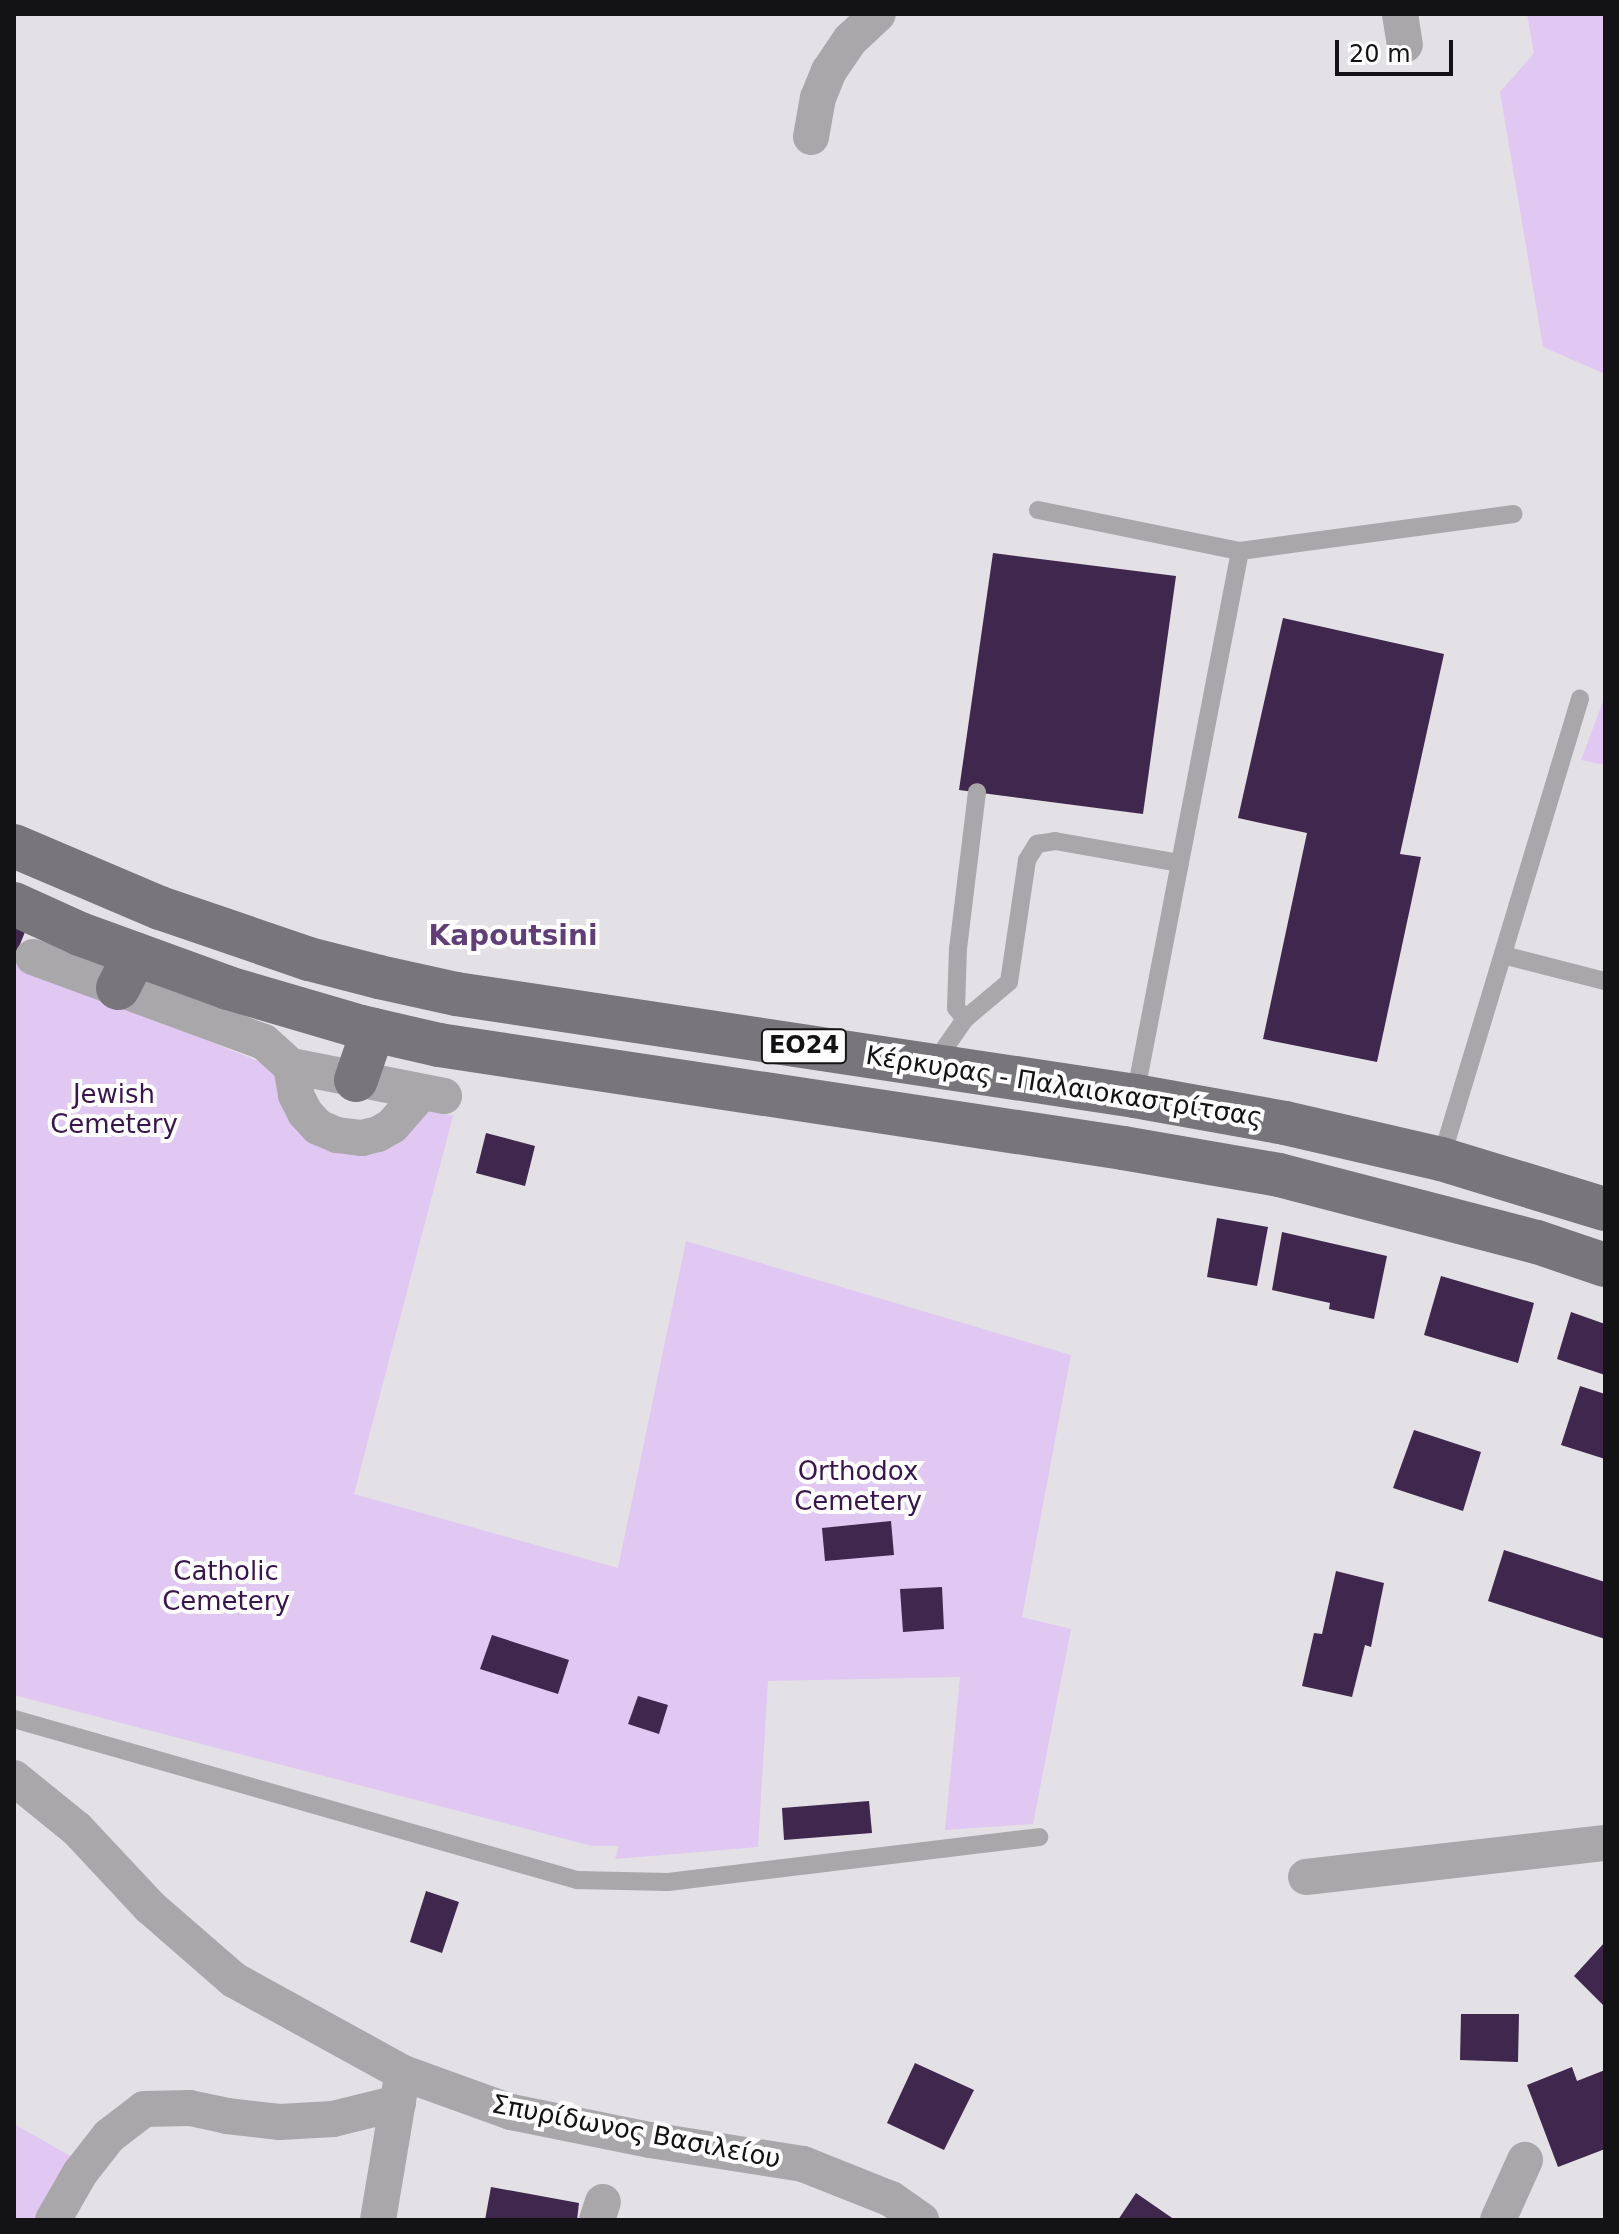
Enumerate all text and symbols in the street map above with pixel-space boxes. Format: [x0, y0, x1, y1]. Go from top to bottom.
scale bar [1339, 24, 1457, 74]
text: 20 m [1349, 40, 1411, 68]
district label: Kapoutsini [429, 919, 597, 953]
road number: ΕΟ24 [760, 1026, 848, 1066]
street label: Κέρκυρας - Παλαιοκαστρίτσας [863, 1040, 1265, 1134]
park label: Jewish Cemetery [50, 1079, 178, 1140]
park label: Orthodox Cemetery [794, 1456, 922, 1518]
park label: Catholic Cemetery [162, 1556, 290, 1618]
street label: Σπυρίδωνος Βασιλείου [489, 2089, 783, 2175]

